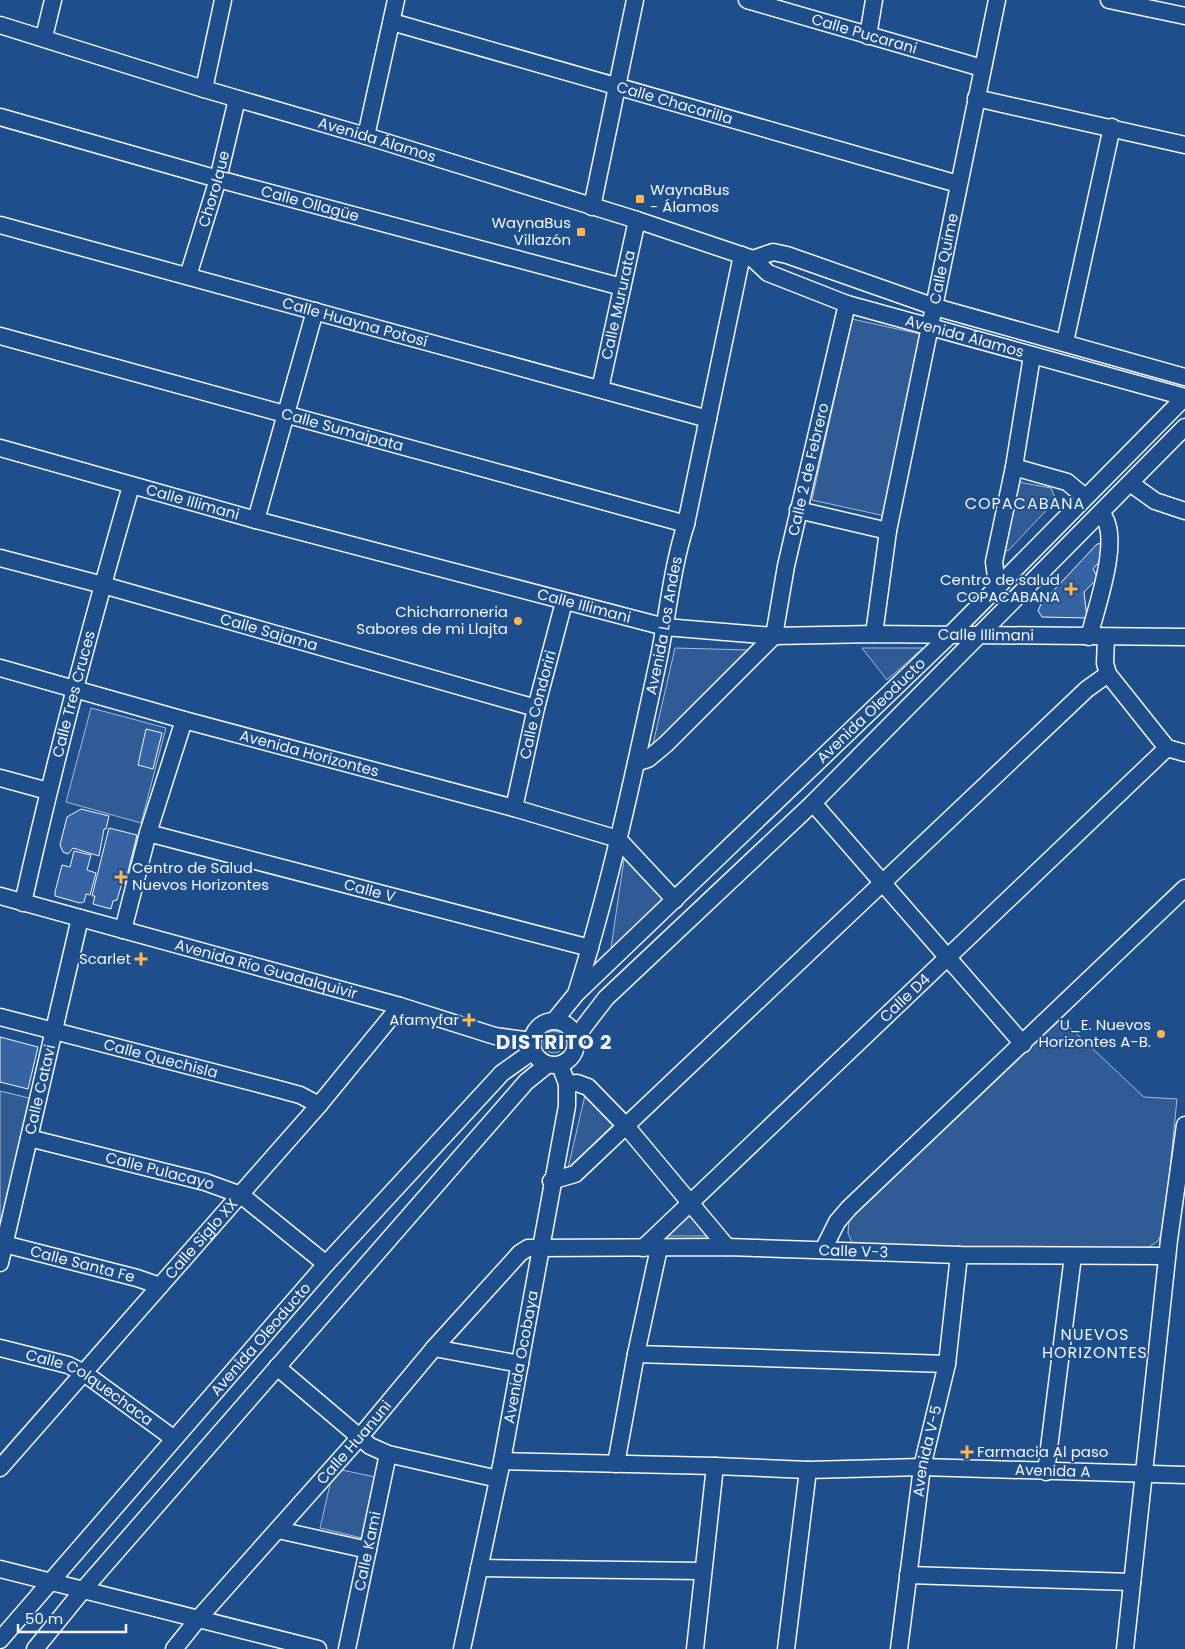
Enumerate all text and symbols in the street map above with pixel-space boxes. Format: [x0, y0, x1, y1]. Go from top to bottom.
street label: Calle Pucarani [809, 8, 920, 59]
street label: Calle Chacarilla [614, 76, 735, 129]
street label: Avenida Álamos [316, 112, 439, 167]
street label: Chorolque [193, 148, 234, 230]
place label: WaynaBus - Álamos [650, 179, 730, 217]
street label: Calle Ollagüe [259, 180, 362, 226]
marker: WaynaBus - Álamos [634, 193, 646, 205]
street label: Calle Quime [924, 211, 963, 306]
place label: WaynaBus Villazón [491, 212, 571, 250]
marker: WaynaBus Villazón [575, 226, 587, 238]
street label: Calle Mururata [596, 248, 640, 362]
street label: Calle Huayna Potosí [280, 292, 430, 352]
street label: Avenida Álamos [903, 310, 1027, 362]
street label: Calle 2 de Febrero [782, 401, 834, 538]
street label: Calle Sumaipata [279, 403, 406, 456]
street label: Calle Illimani [144, 479, 242, 525]
district label: COPACABANA [965, 492, 1085, 515]
street label: Avenida Los Andes [640, 554, 687, 696]
place label: Centro de salud COPACABANA [940, 569, 1060, 607]
marker: Centro de salud COPACABANA [1064, 582, 1078, 596]
street label: Calle Illimani [535, 583, 633, 628]
place label: Chicharroneria Sabores de mi Llajta [356, 601, 508, 639]
street label: Calle Sajama [218, 608, 320, 656]
marker: Chicharroneria Sabores de mi Llajta [512, 615, 524, 627]
street label: Calle Illimani [938, 624, 1034, 646]
street label: Calle Tres Cruces [47, 628, 100, 760]
street label: Calle Condoriri [514, 648, 561, 761]
street label: Avenida Oleoducto [812, 653, 930, 768]
street label: Avenida Horizontes [238, 724, 382, 782]
place label: Centro de Salud Nuevos Horizontes [132, 857, 269, 895]
marker: Centro de Salud Nuevos Horizontes [114, 870, 128, 884]
street label: Calle V [342, 873, 398, 907]
street label: Avenida Río Guadalquivir [173, 934, 360, 1004]
place label: Scarlet [79, 948, 131, 969]
marker: Scarlet [135, 953, 147, 965]
street label: Calle D4 [875, 969, 934, 1027]
place label: Afamyfar [389, 1009, 459, 1030]
marker: Afamyfar [463, 1014, 475, 1026]
place label: U_E. Nuevos Horizontes A-B. [1038, 1014, 1151, 1052]
district label: DISTRITO 2 [496, 1028, 612, 1056]
marker: U_E. Nuevos Horizontes A-B. [1155, 1028, 1167, 1040]
street label: Calle Quechisla [101, 1033, 220, 1083]
street label: Calle Catavi [19, 1042, 60, 1137]
street label: Calle Pulacayo [103, 1146, 218, 1195]
street label: Calle Siglo XX [160, 1194, 242, 1283]
street label: Calle V-3 [818, 1239, 889, 1263]
street label: Calle Santa Fe [28, 1240, 137, 1287]
street label: Avenida Oleoducto [205, 1278, 315, 1400]
street label: Avenida Ocobaya [498, 1289, 543, 1425]
district label: NUEVOS HORIZONTES [1042, 1323, 1148, 1364]
street label: Calle Colquechaca [24, 1344, 158, 1430]
street label: Calle Huanuni [311, 1396, 396, 1489]
street label: Avenida V-5 [907, 1403, 947, 1498]
place label: Farmacia Al paso [977, 1441, 1108, 1462]
marker: Farmacia Al paso [961, 1446, 973, 1458]
street label: Avenida A [1015, 1459, 1091, 1482]
street label: Calle Kami [349, 1509, 386, 1593]
scale bar [18, 1602, 125, 1634]
text: 50 m [25, 1608, 63, 1629]

